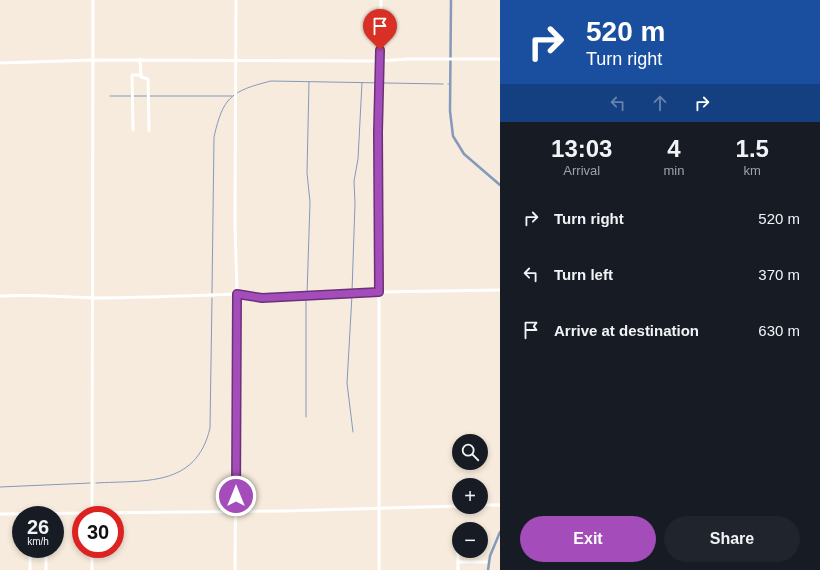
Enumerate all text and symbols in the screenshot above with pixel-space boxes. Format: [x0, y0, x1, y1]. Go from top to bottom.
pin [363, 9, 397, 50]
icon: arrive [369, 15, 391, 37]
icon: right [520, 16, 572, 68]
text: 520 m [586, 16, 665, 47]
text: Turn right [586, 49, 662, 69]
icon: left [607, 92, 629, 114]
icon: ahead [649, 92, 671, 114]
icon: right [691, 92, 713, 114]
text: 13:03 [551, 135, 612, 162]
text: 4 [667, 135, 681, 162]
text: 1.5 [736, 135, 769, 162]
text: Arrival [563, 163, 600, 178]
text: min [664, 163, 684, 178]
text: km [744, 163, 761, 178]
icon: right [520, 207, 542, 229]
text: Turn right [554, 210, 624, 227]
text: 520 m [758, 210, 800, 227]
icon: left [520, 263, 542, 285]
text: Turn left [554, 266, 613, 283]
text: 370 m [758, 266, 800, 283]
icon: arrive [520, 319, 542, 341]
text: Arrive at destination [554, 322, 699, 339]
text: 630 m [758, 322, 800, 339]
map controls [452, 434, 488, 558]
button: search [452, 434, 488, 470]
position arrow [215, 475, 257, 517]
button: + [452, 478, 488, 514]
speed limit sign: 30 [72, 506, 124, 558]
text: 26 [27, 516, 49, 538]
button: Exit [520, 516, 656, 562]
button: Share [664, 516, 800, 562]
button: − [452, 522, 488, 558]
text: km/h [27, 536, 49, 547]

